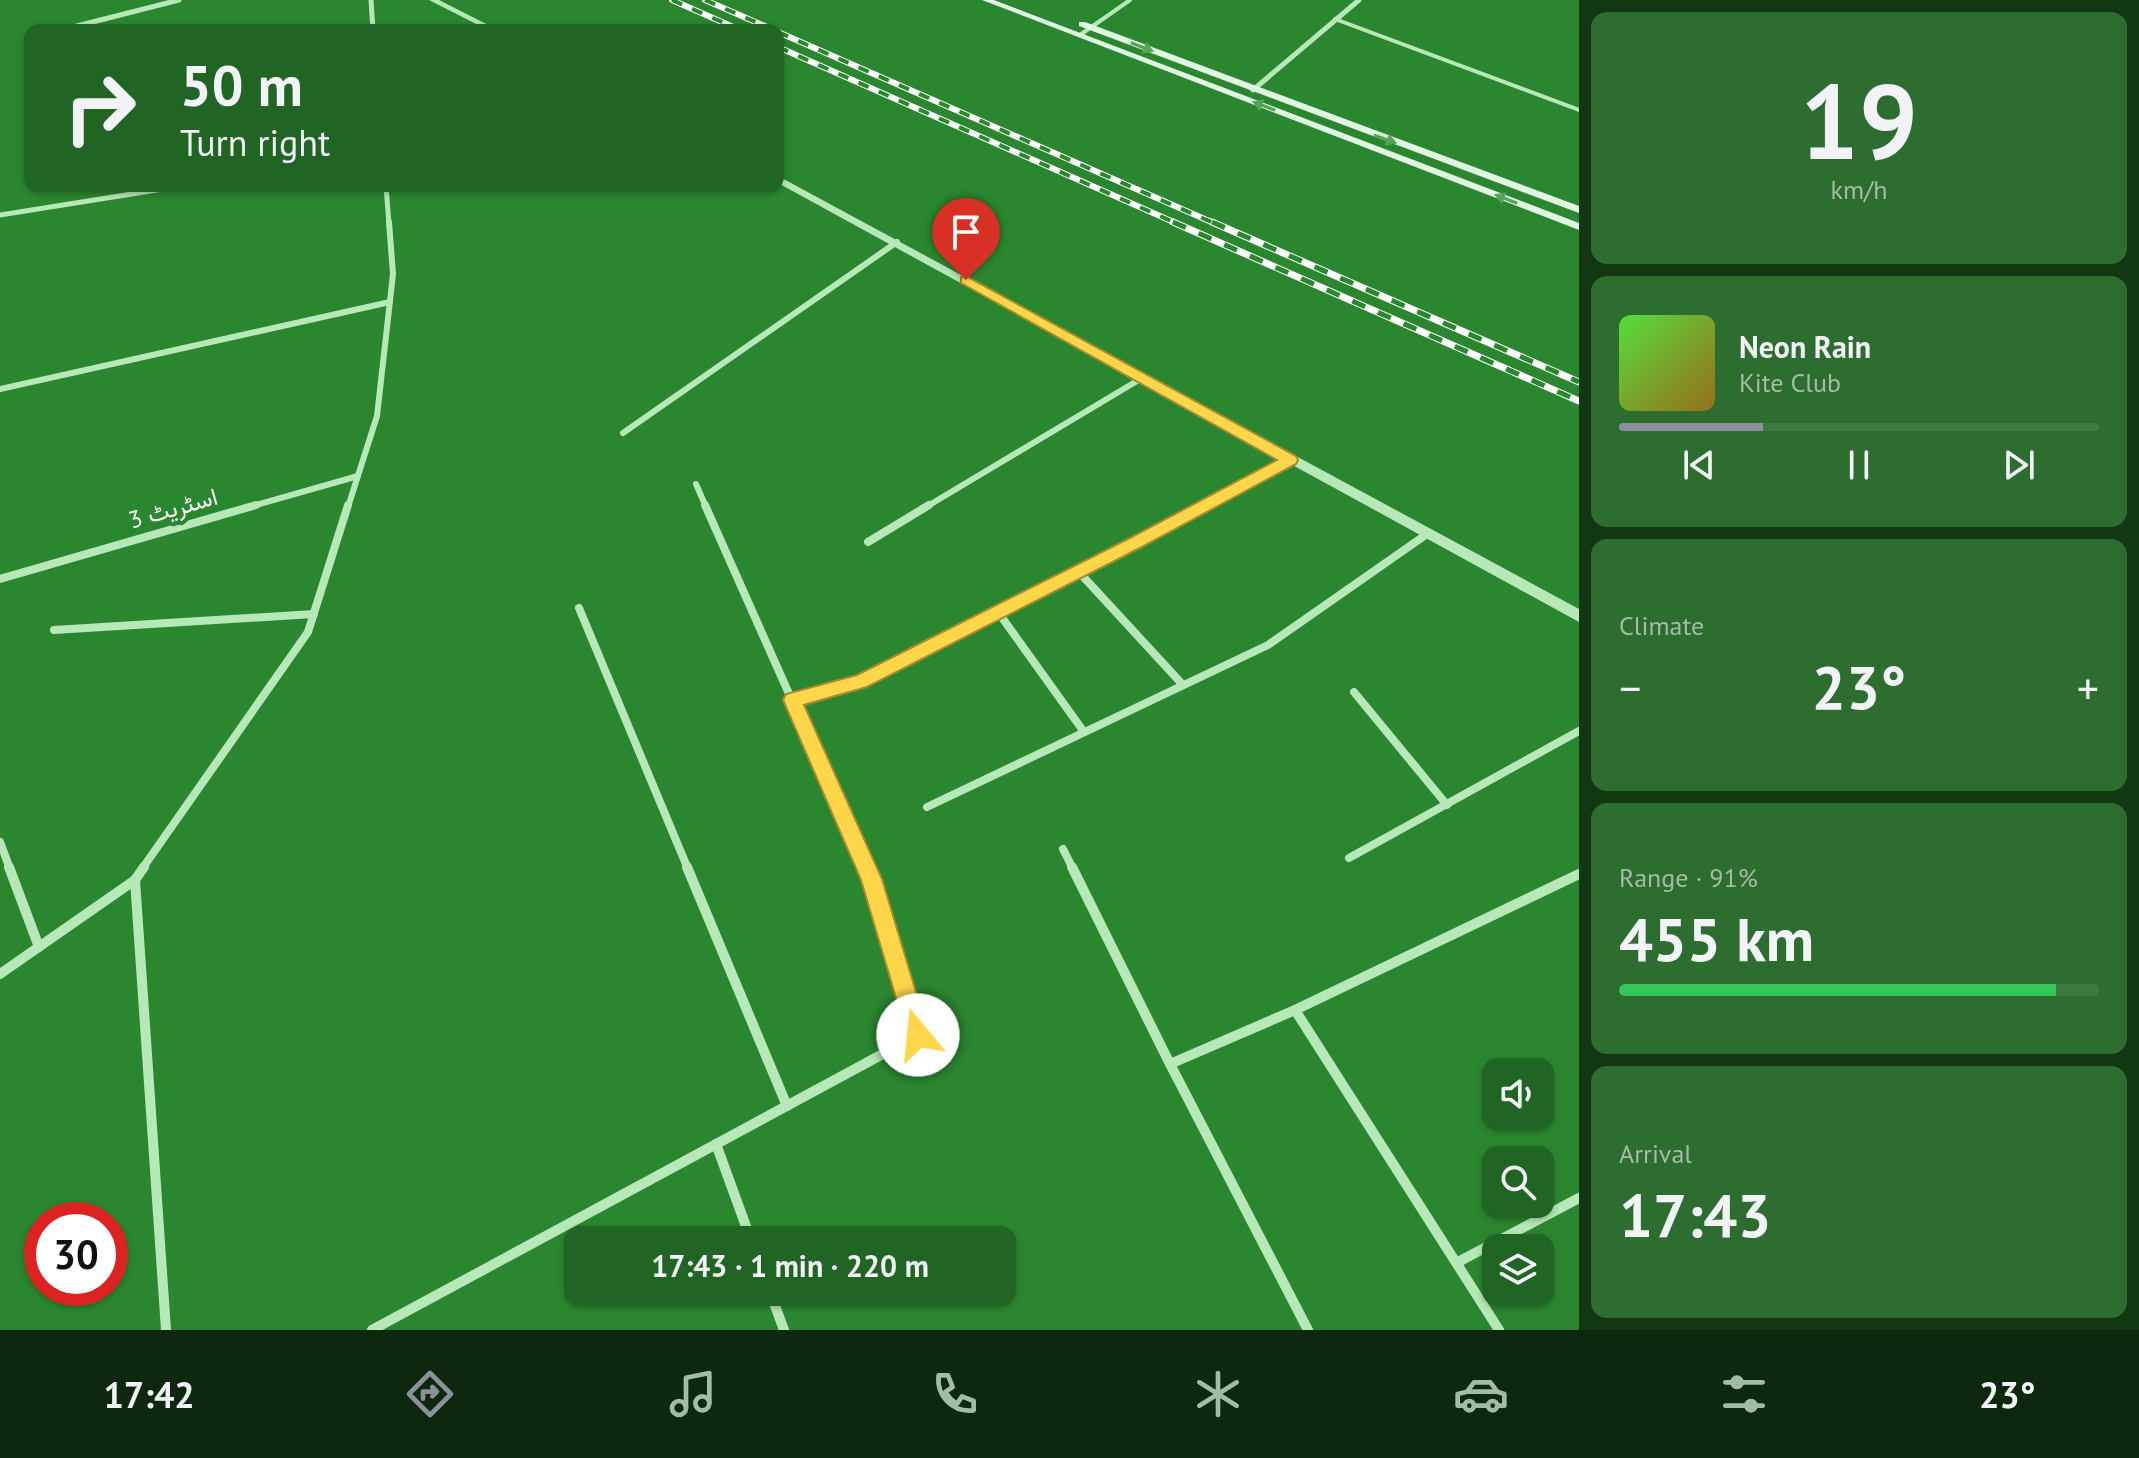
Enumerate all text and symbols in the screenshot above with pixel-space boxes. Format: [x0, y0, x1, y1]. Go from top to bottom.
one-way arrow [1130, 41, 1154, 54]
text: 50 m [180, 49, 303, 121]
text: 19 [1800, 53, 1918, 188]
icon: right [48, 56, 152, 160]
one-way arrow [1252, 99, 1276, 112]
text: Turn right [180, 119, 330, 166]
one-way arrow [1374, 133, 1398, 145]
text: km/h [1831, 173, 1888, 206]
one-way arrow [1494, 192, 1518, 205]
pin [932, 198, 1000, 280]
icon: arrive [944, 210, 988, 254]
text: Neon Rain [1739, 327, 1871, 366]
text: Kite Club [1739, 366, 1841, 399]
icon: previous [1677, 443, 1721, 487]
icon: pause [1837, 443, 1881, 487]
icon: next [1997, 443, 2041, 487]
street label: اسٹریٹ 3 [125, 481, 221, 535]
text: Climate [1619, 609, 1704, 642]
text: 23° [1812, 648, 1906, 726]
text: − [1619, 659, 1641, 716]
text: + [2077, 659, 2099, 716]
text: Range · 91% [1619, 861, 1758, 894]
text: 455 km [1619, 900, 1814, 978]
position arrow [876, 993, 960, 1077]
map controls [1482, 1058, 1554, 1306]
button: sound [1482, 1058, 1554, 1130]
text: Arrival [1619, 1137, 1692, 1170]
button: search [1482, 1146, 1554, 1218]
text: 17:43 [1619, 1176, 1771, 1254]
speed limit sign: 30 [24, 1202, 128, 1306]
button: layers [1482, 1234, 1554, 1306]
text: 17:43 · 1 min · 220 m [651, 1246, 929, 1285]
icon: directions [402, 1366, 458, 1422]
icon: music [665, 1366, 721, 1422]
icon: phone [927, 1366, 983, 1422]
icon: climate [1190, 1366, 1246, 1422]
icon: car [1453, 1366, 1509, 1422]
icon: filters [1716, 1366, 1772, 1422]
text: 17:42 [103, 1371, 195, 1418]
text: 23° [1979, 1371, 2035, 1418]

